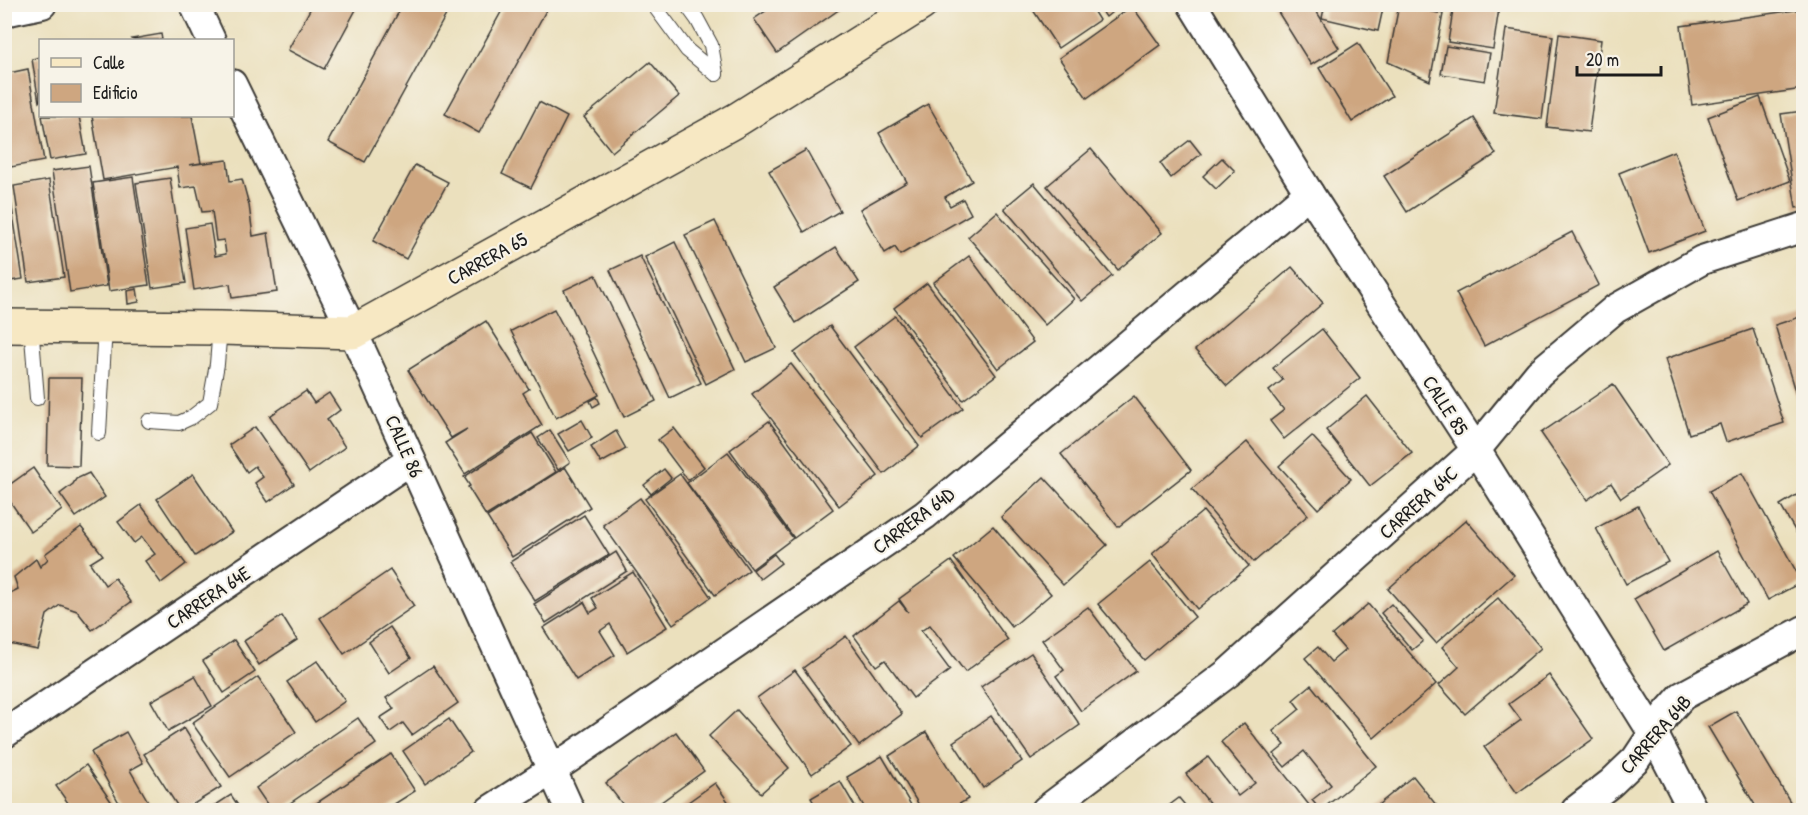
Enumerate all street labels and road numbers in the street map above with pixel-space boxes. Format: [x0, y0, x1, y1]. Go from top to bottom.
street label: CARRERA 65 [442, 225, 532, 291]
street label: CALLE 85 [1417, 370, 1476, 441]
street label: CALLE 86 [379, 411, 431, 482]
street label: CARRERA 64C [1373, 459, 1463, 545]
street label: CARRERA 64D [866, 480, 960, 560]
street label: CARRERA 64E [161, 559, 255, 635]
street label: CARRERA 64B [1613, 689, 1697, 779]

